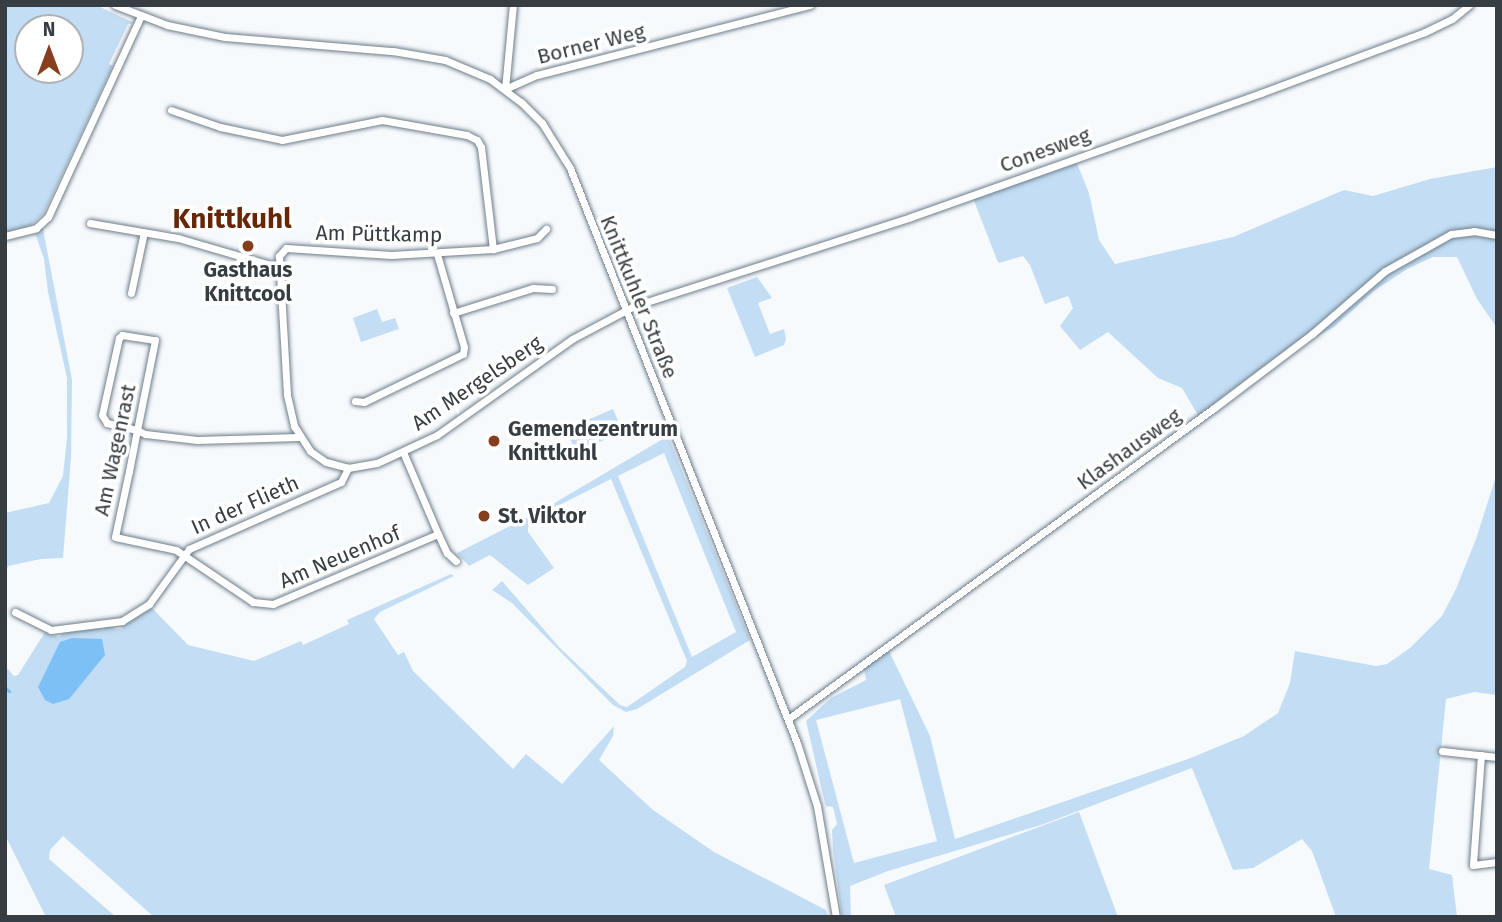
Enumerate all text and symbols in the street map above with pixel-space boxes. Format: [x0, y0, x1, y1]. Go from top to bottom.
north arrow [14, 14, 84, 84]
text: N [43, 18, 55, 41]
street label: Borner Weg [535, 18, 647, 70]
street label: Conesweg [996, 122, 1094, 178]
district label: Knittkuhl [172, 202, 292, 236]
street label: Knittkuhler Straße [595, 212, 683, 382]
street label: Am Püttkamp [315, 220, 443, 248]
marker: Gasthaus Knittcool [240, 238, 256, 254]
place label: Gasthaus Knittcool [204, 257, 292, 307]
street label: Am Mergelsberg [407, 330, 547, 436]
street label: Am Wagenrast [89, 382, 141, 518]
street label: Klashausweg [1072, 403, 1186, 495]
place label: Gemendezentrum Knittkuhl [508, 416, 678, 466]
marker: Gemendezentrum Knittkuhl [486, 433, 502, 449]
street label: In der Flieth [187, 470, 303, 540]
place label: St. Viktor [498, 503, 586, 529]
marker: St. Viktor [476, 508, 492, 524]
street label: Am Neuenhof [276, 520, 404, 594]

